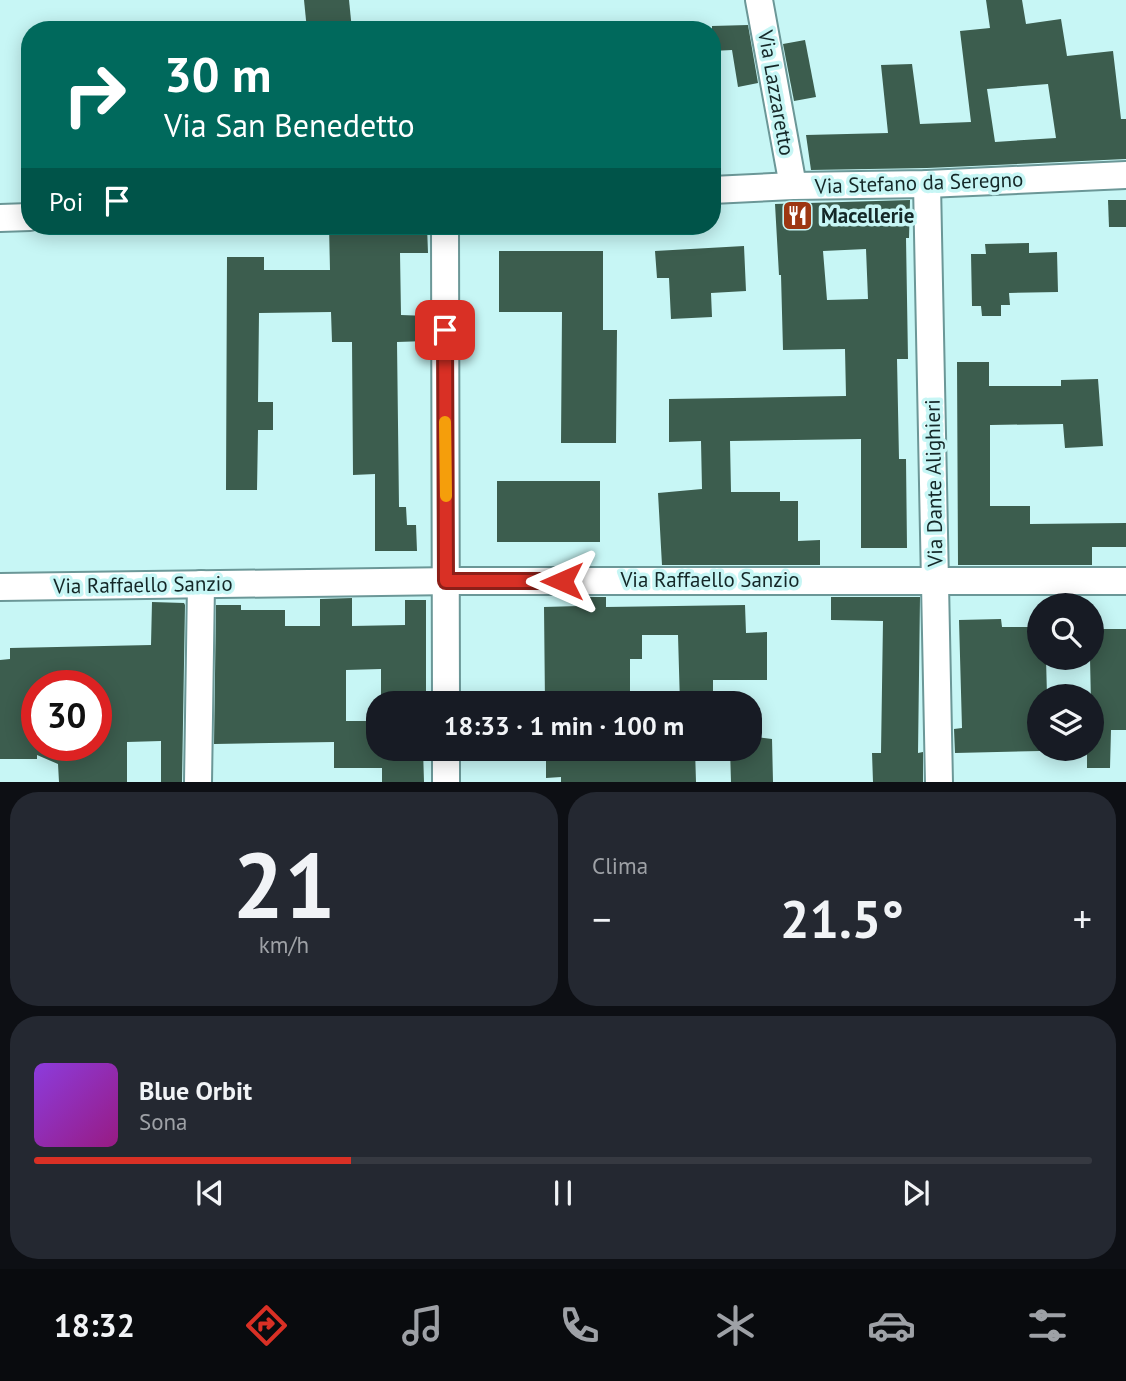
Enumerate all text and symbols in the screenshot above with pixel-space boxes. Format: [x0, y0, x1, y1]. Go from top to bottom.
street label: Via Lazzaretto [752, 27, 801, 158]
text: 30 m [164, 42, 271, 106]
icon: right [49, 49, 140, 140]
text: Via San Benedetto [164, 104, 415, 146]
street label: Via Stefano da Seregno [813, 165, 1024, 200]
icon: arrive [98, 182, 136, 220]
text: Poi [49, 185, 84, 218]
restaurant icon: Macellerie [781, 199, 815, 233]
place label: Macellerie [821, 202, 914, 229]
pin [415, 300, 475, 360]
icon: arrive [426, 311, 464, 349]
street label: Via Dante Alighieri [919, 399, 948, 568]
position arrow [525, 544, 599, 618]
street label: Via Raffaello Sanzio [619, 566, 800, 593]
street label: Via Raffaello Sanzio [52, 569, 233, 600]
map controls [1027, 593, 1104, 761]
button: search [1027, 593, 1104, 670]
speed limit sign: 30 [21, 670, 112, 761]
button: layers [1027, 684, 1104, 761]
text: 18:33 · 1 min · 100 m [444, 709, 684, 742]
text: 21 [232, 825, 336, 943]
text: Clima [592, 851, 648, 880]
text: 21.5° [780, 885, 904, 952]
text: − [592, 894, 611, 943]
text: + [1073, 894, 1092, 943]
text: km/h [259, 930, 309, 959]
text: Blue Orbit [139, 1074, 252, 1107]
text: Sona [139, 1107, 188, 1136]
icon: previous [191, 1174, 229, 1212]
icon: pause [544, 1174, 582, 1212]
icon: next [897, 1174, 935, 1212]
icon: directions [242, 1301, 291, 1350]
icon: music [398, 1301, 447, 1350]
icon: phone [555, 1301, 604, 1350]
icon: climate [711, 1301, 760, 1350]
icon: car [867, 1301, 916, 1350]
icon: filters [1023, 1301, 1072, 1350]
text: 18:32 [54, 1304, 135, 1346]

